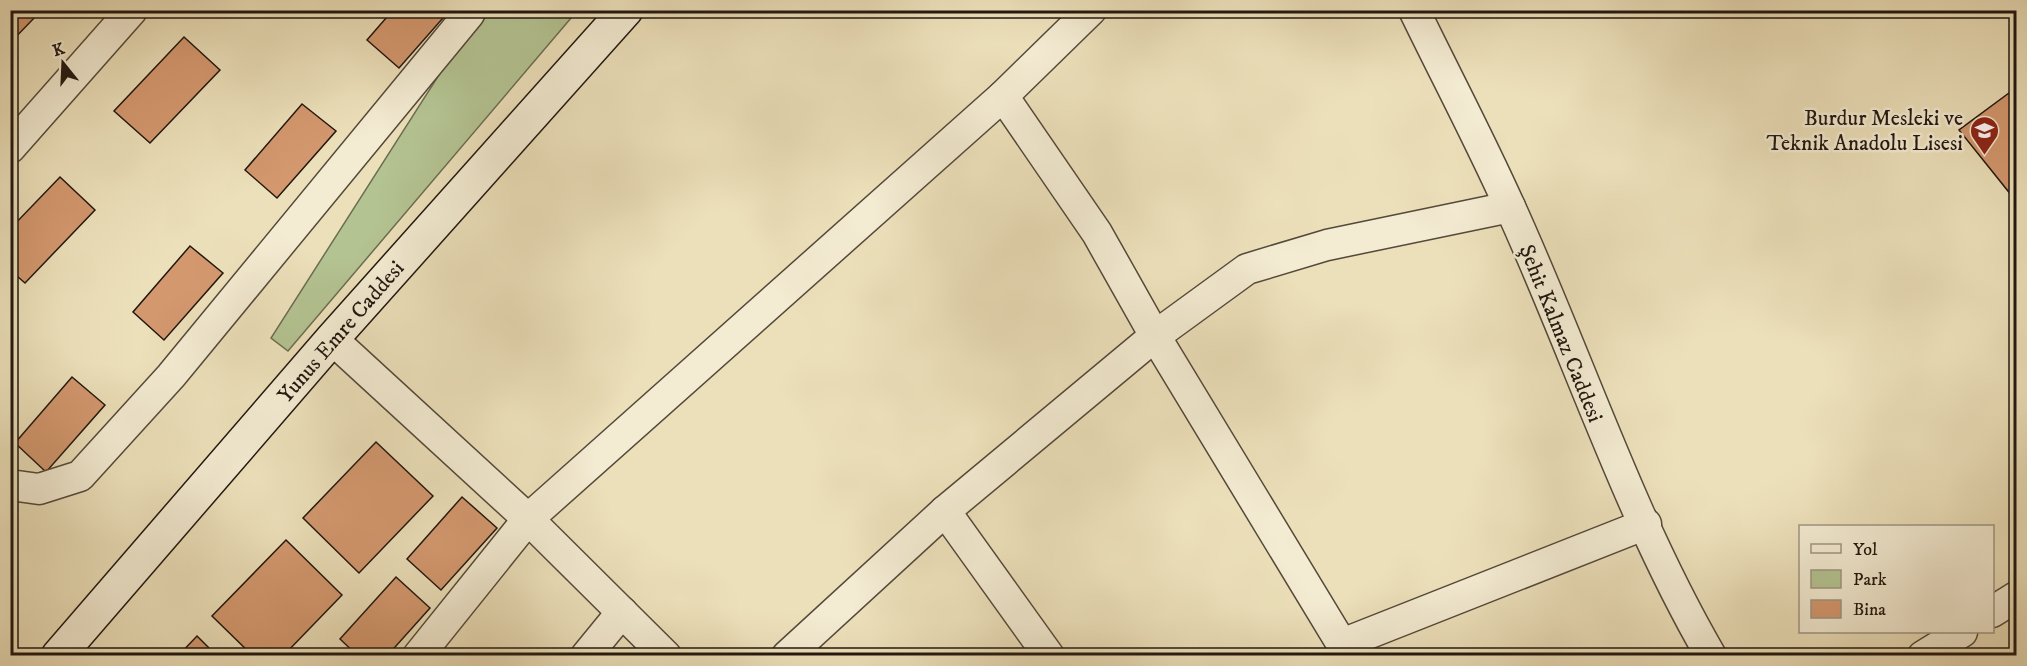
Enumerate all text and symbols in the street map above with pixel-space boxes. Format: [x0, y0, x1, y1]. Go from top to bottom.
north arrow [33, 33, 93, 93]
text: K [50, 38, 68, 61]
place label: Burdur Mesleki ve Teknik Anadolu Lisesi [1766, 105, 1963, 157]
school or university icon: Burdur Mesleki ve Teknik Anadolu Lisesi [1968, 114, 2000, 156]
street label: Şehit Kalmaz Caddesi [1513, 241, 1609, 426]
street label: Yunus Emre Caddesi [272, 255, 410, 409]
legend [1799, 525, 1994, 633]
text: Yol [1853, 539, 1878, 561]
text: Park [1853, 569, 1887, 591]
text: Bina [1853, 599, 1886, 621]

